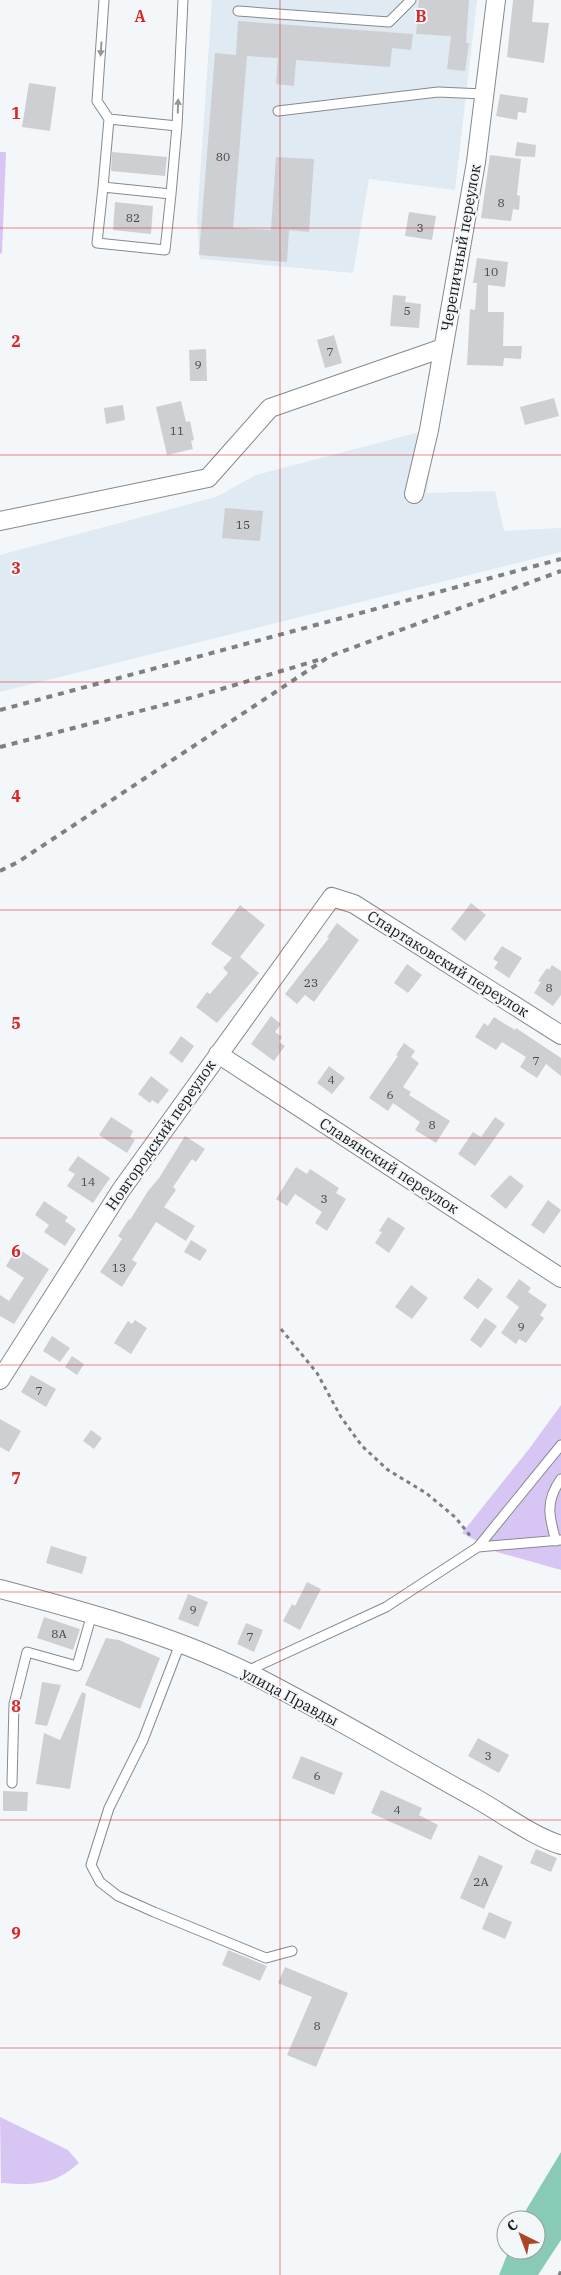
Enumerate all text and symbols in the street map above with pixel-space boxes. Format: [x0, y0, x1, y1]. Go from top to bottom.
text: A [134, 6, 146, 26]
text: B [415, 6, 427, 26]
one-way arrow [97, 41, 105, 57]
one-way arrow [174, 97, 182, 113]
text: 1 [11, 103, 21, 123]
house number: 80 [216, 149, 230, 164]
street label: Черепичный переулок [436, 162, 485, 333]
house number: 8 [497, 195, 505, 210]
house number: 82 [126, 210, 140, 225]
house number: 3 [416, 220, 424, 235]
house number: 10 [484, 264, 498, 279]
house number: 5 [403, 303, 411, 318]
text: 2 [11, 331, 21, 351]
house number: 7 [326, 344, 334, 359]
house number: 9 [194, 357, 202, 372]
house number: 11 [170, 423, 184, 438]
house number: 15 [236, 517, 250, 532]
text: 3 [11, 558, 21, 578]
text: 4 [11, 786, 21, 806]
street label: Спартаковский переулок [364, 906, 533, 1021]
house number: 23 [304, 975, 318, 990]
house number: 8 [545, 980, 553, 995]
text: 5 [11, 1013, 21, 1033]
house number: 7 [532, 1053, 540, 1068]
street label: Новгородский переулок [101, 1056, 220, 1214]
house number: 4 [327, 1072, 335, 1087]
house number: 6 [386, 1087, 394, 1102]
street label: Славянский переулок [316, 1113, 463, 1218]
house number: 8 [428, 1117, 436, 1132]
house number: 14 [81, 1174, 95, 1189]
house number: 3 [320, 1191, 328, 1206]
text: 6 [11, 1241, 21, 1261]
house number: 13 [112, 1260, 126, 1275]
house number: 9 [517, 1319, 525, 1334]
house number: 7 [35, 1383, 43, 1398]
text: 7 [11, 1468, 21, 1488]
house number: 9 [189, 1602, 197, 1617]
house number: 8А [51, 1626, 67, 1641]
house number: 7 [246, 1629, 254, 1644]
street label: улица Правды [239, 1663, 342, 1730]
text: 8 [11, 1696, 21, 1716]
house number: 3 [484, 1748, 492, 1763]
house number: 6 [313, 1768, 321, 1783]
house number: 4 [393, 1802, 401, 1817]
house number: 2А [473, 1874, 489, 1889]
text: 9 [11, 1923, 21, 1943]
house number: 8 [313, 2018, 321, 2033]
north arrow [496, 2210, 546, 2260]
text: С [503, 2216, 522, 2235]

